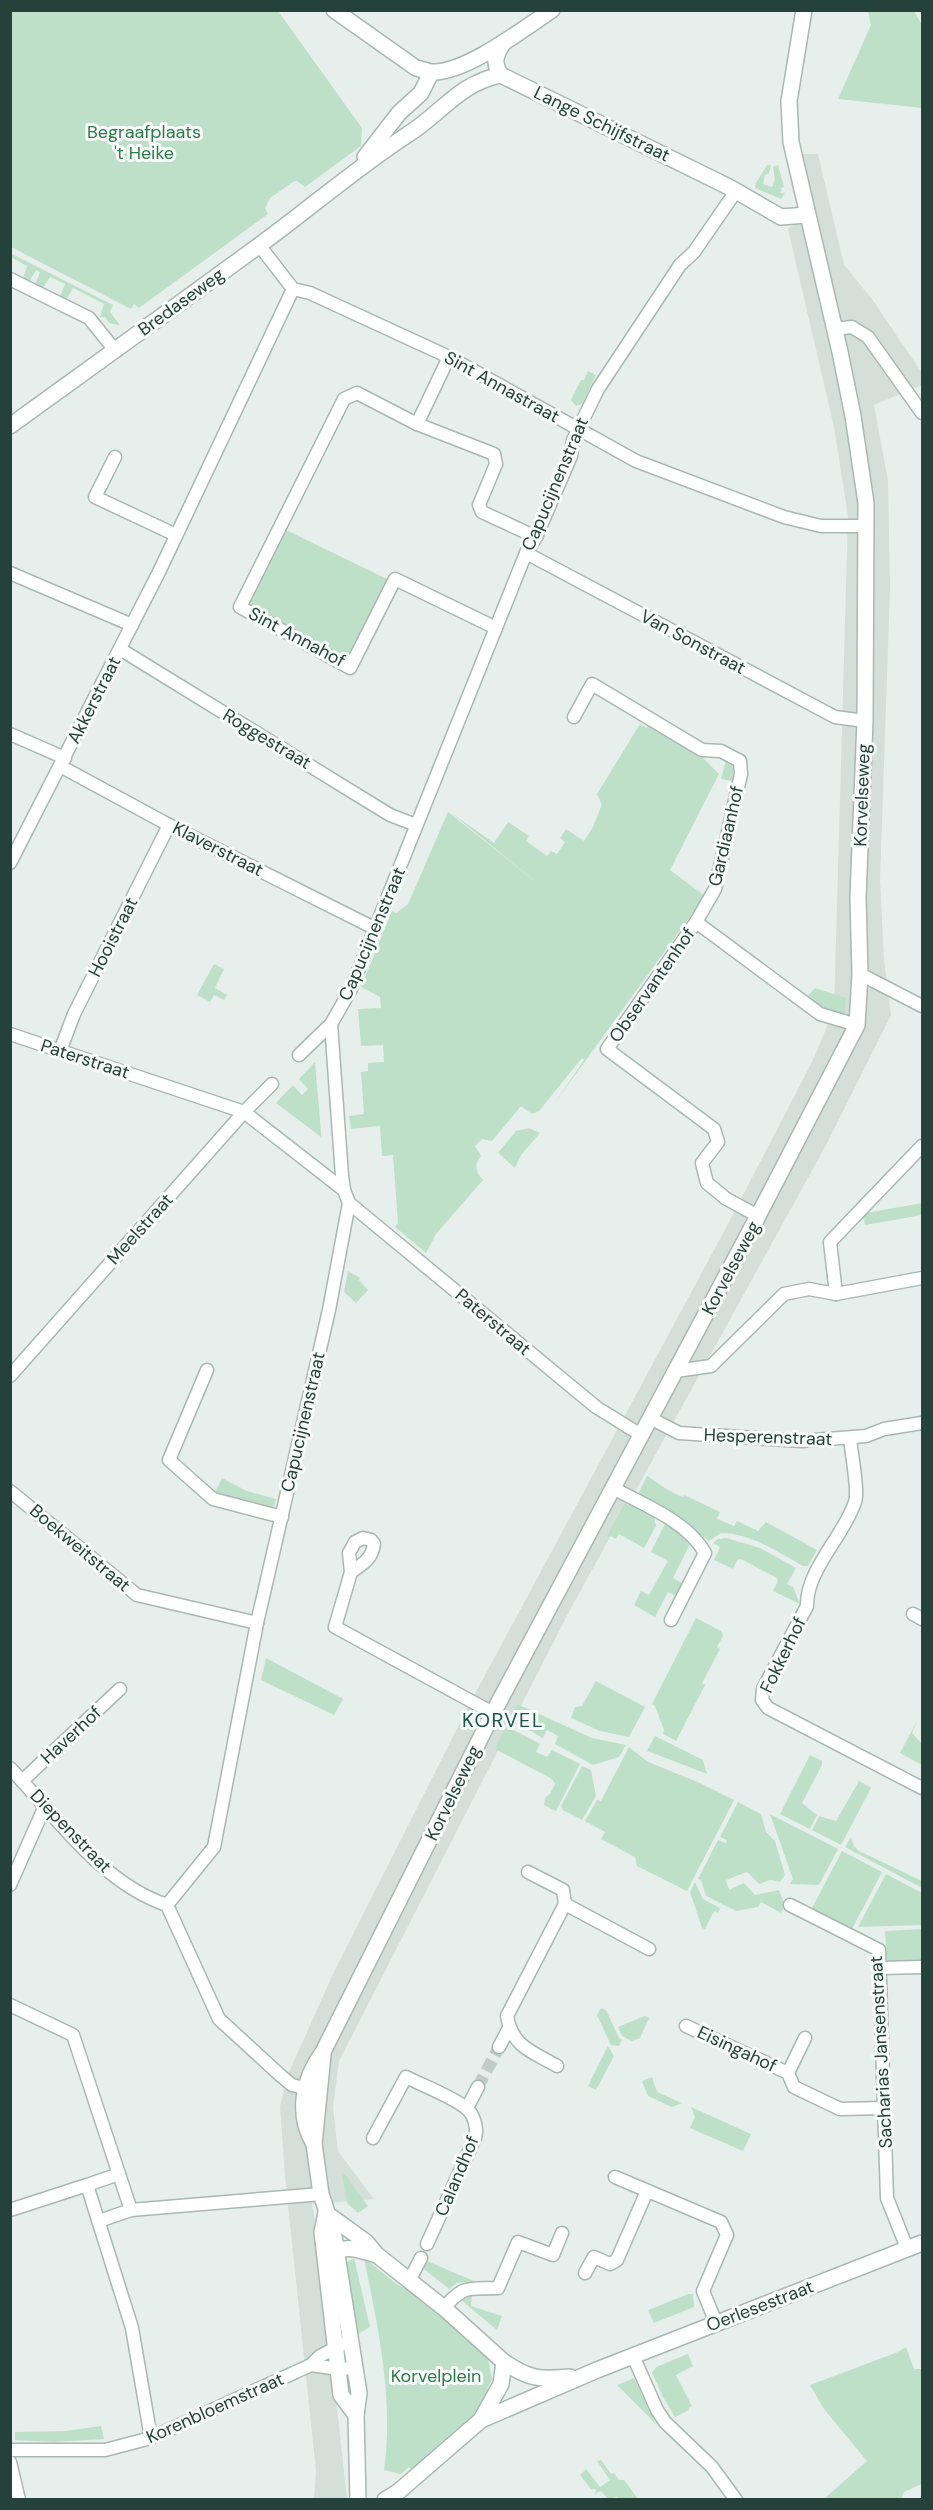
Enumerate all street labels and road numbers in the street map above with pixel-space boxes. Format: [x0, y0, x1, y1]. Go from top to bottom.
street label: Lange Schijfstraat [530, 81, 674, 167]
street label: Bredaseweg [133, 263, 229, 341]
street label: Sint Annastraat [440, 345, 564, 429]
street label: Capucijnenstraat [516, 414, 594, 554]
street label: Sint Annahof [244, 601, 350, 673]
street label: Van Sonstraat [636, 604, 750, 680]
street label: Akkerstraat [62, 652, 126, 748]
street label: Roggestraat [218, 703, 316, 775]
street label: Korvelseweg [848, 743, 876, 847]
street label: Gardiaanhof [703, 783, 749, 889]
street label: Klaverstraat [169, 816, 267, 882]
street label: Capucijnenstraat [333, 864, 411, 1004]
street label: Hooistraat [83, 893, 143, 981]
street label: Observantenhof [604, 923, 700, 1047]
street label: Paterstraat [38, 1033, 132, 1085]
street label: Meelstraat [102, 1188, 178, 1270]
street label: Korvelseweg [696, 1217, 766, 1319]
street label: Paterstraat [450, 1283, 536, 1361]
street label: Capucijnenstraat [275, 1350, 331, 1494]
street label: Hesperenstraat [703, 1423, 833, 1451]
street label: Boekweitstraat [25, 1499, 135, 1597]
street label: Fokkerhof [754, 1613, 812, 1697]
street label: Haverhof [35, 1701, 107, 1769]
street label: Korvelseweg [420, 1741, 486, 1845]
street label: Diepenstraat [25, 1784, 117, 1878]
street label: Sacharias Jansenstraat [864, 1955, 898, 2149]
street label: Eisingahof [693, 2020, 781, 2078]
street label: Calandhof [429, 2132, 485, 2220]
street label: Oerlesestraat [703, 2275, 817, 2337]
street label: Korenbloemstraat [142, 2367, 288, 2449]

